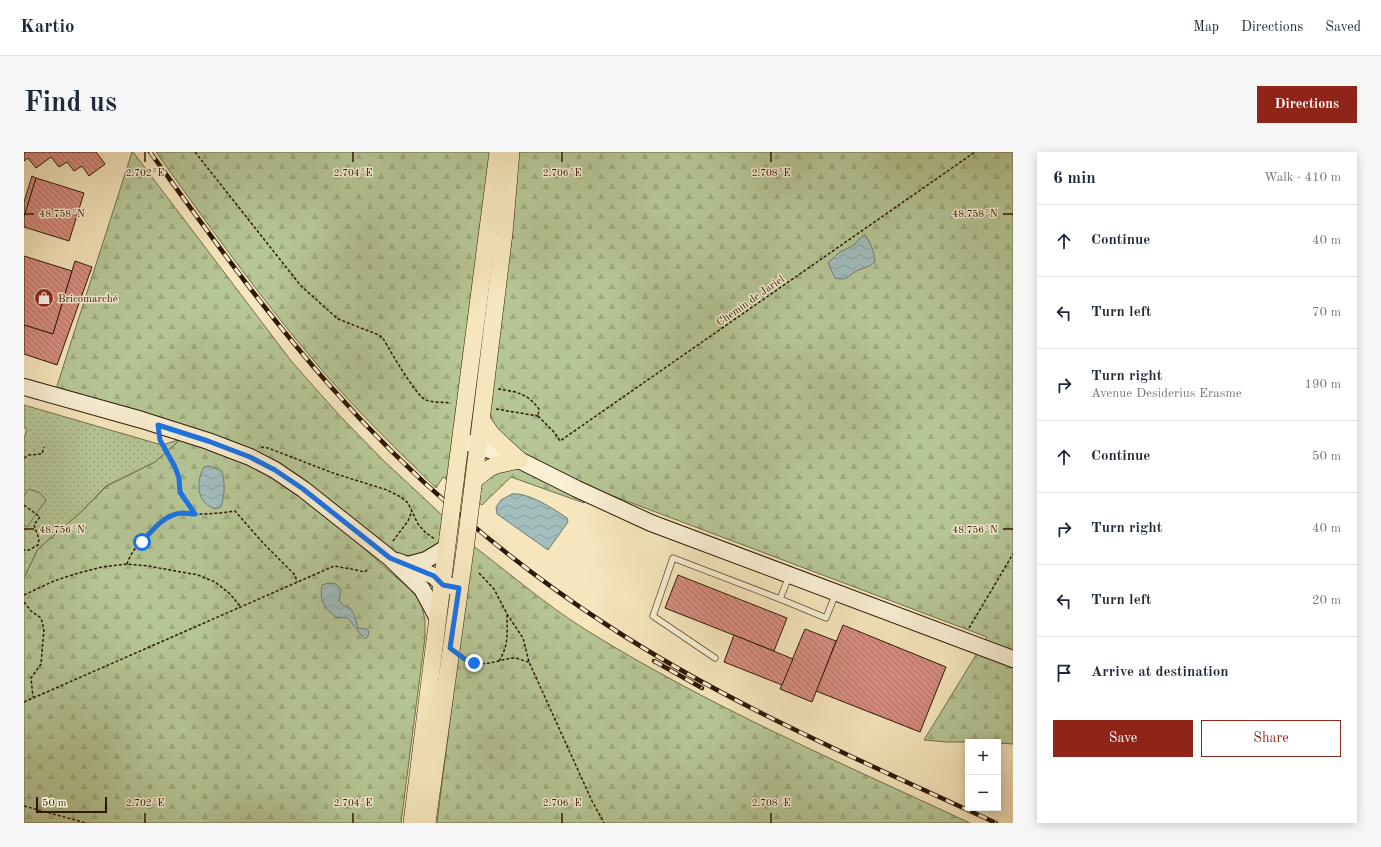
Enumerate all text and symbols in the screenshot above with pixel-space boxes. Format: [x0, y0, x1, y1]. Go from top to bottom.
text: Kartio [20, 18, 75, 37]
text: Map [1193, 20, 1219, 34]
text: Directions [1241, 20, 1303, 34]
text: Saved [1325, 20, 1361, 34]
button: Directions [1257, 86, 1357, 123]
text: Find us [24, 90, 117, 118]
text: 2.702°E [126, 168, 164, 178]
text: 2.704°E [334, 168, 372, 178]
text: 2.706°E [543, 168, 581, 178]
text: 2.708°E [752, 168, 790, 178]
text: 6 min [1053, 170, 1096, 187]
text: Walk · 410 m [1264, 171, 1341, 184]
text: 48.758°N [39, 209, 85, 219]
text: 48.758°N [952, 209, 998, 219]
icon: ahead [1053, 230, 1075, 252]
text: Continue [1091, 233, 1150, 248]
text: 40 m [1312, 234, 1341, 247]
street label: Chemin de Jariel [715, 274, 787, 329]
shop icon: Bricomarché [33, 287, 55, 309]
place label: Bricomarché [58, 294, 118, 305]
icon: left [1053, 302, 1075, 324]
text: Turn left [1091, 305, 1151, 320]
text: 70 m [1312, 306, 1341, 319]
text: Turn right [1091, 369, 1162, 384]
icon: right [1053, 374, 1075, 396]
text: 190 m [1304, 378, 1341, 391]
text: Avenue Desiderius Erasme [1091, 387, 1242, 400]
icon: ahead [1053, 446, 1075, 468]
text: Continue [1091, 449, 1150, 464]
text: 50 m [1312, 450, 1341, 463]
icon: right [1053, 518, 1075, 540]
text: Turn right [1091, 521, 1162, 536]
text: 40 m [1312, 522, 1341, 535]
text: 48.756°N [39, 525, 85, 535]
text: 48.756°N [952, 525, 998, 535]
route start [133, 533, 151, 551]
icon: left [1053, 590, 1075, 612]
text: Turn left [1091, 593, 1151, 608]
text: 20 m [1312, 594, 1341, 607]
route end [465, 654, 483, 672]
icon: arrive [1053, 662, 1075, 684]
text: Arrive at destination [1091, 665, 1229, 680]
button: Save [1053, 720, 1193, 757]
button: Share [1201, 720, 1341, 757]
map controls [965, 739, 1001, 811]
button: + [965, 739, 1001, 775]
button: − [965, 775, 1001, 811]
scale bar [36, 795, 107, 814]
text: 50 m [42, 798, 67, 809]
text: 2.702°E [126, 798, 164, 808]
text: 2.704°E [334, 798, 372, 808]
text: 2.706°E [543, 798, 581, 808]
text: 2.708°E [752, 798, 790, 808]

